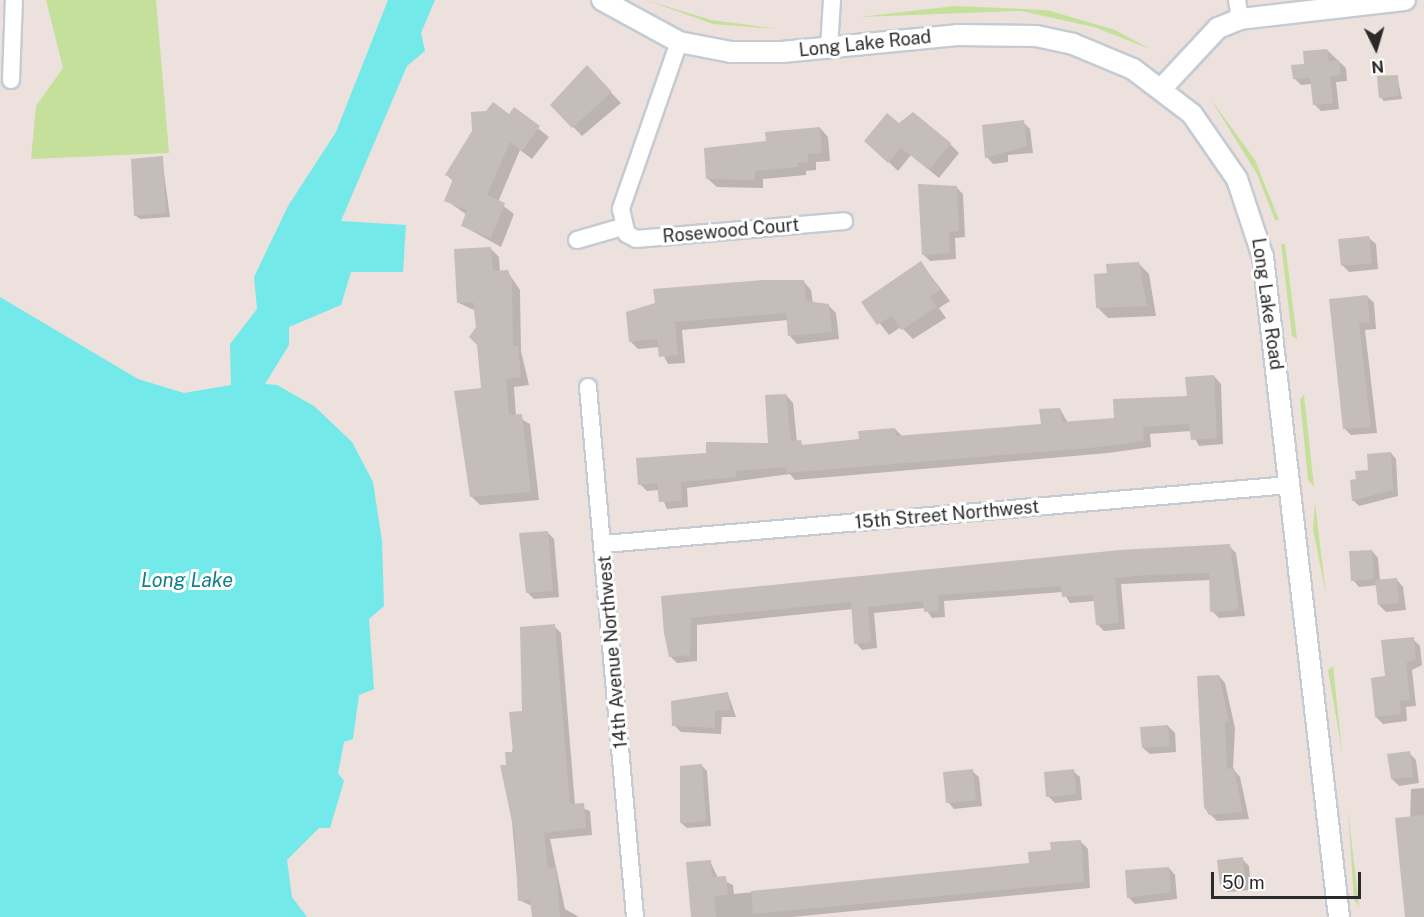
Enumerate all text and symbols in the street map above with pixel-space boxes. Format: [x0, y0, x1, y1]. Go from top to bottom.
north arrow [1346, 18, 1406, 78]
street label: Long Lake Road [798, 26, 932, 62]
text: N [1371, 56, 1385, 76]
street label: Rosewood Court [662, 214, 800, 248]
street label: Long Lake Road [1247, 237, 1287, 371]
street label: 15th Street Northwest [854, 496, 1040, 534]
street label: 14th Avenue Northwest [594, 554, 632, 750]
water label: Long Lake [141, 568, 233, 592]
scale bar [1214, 860, 1364, 898]
text: 50 m [1222, 872, 1265, 893]

